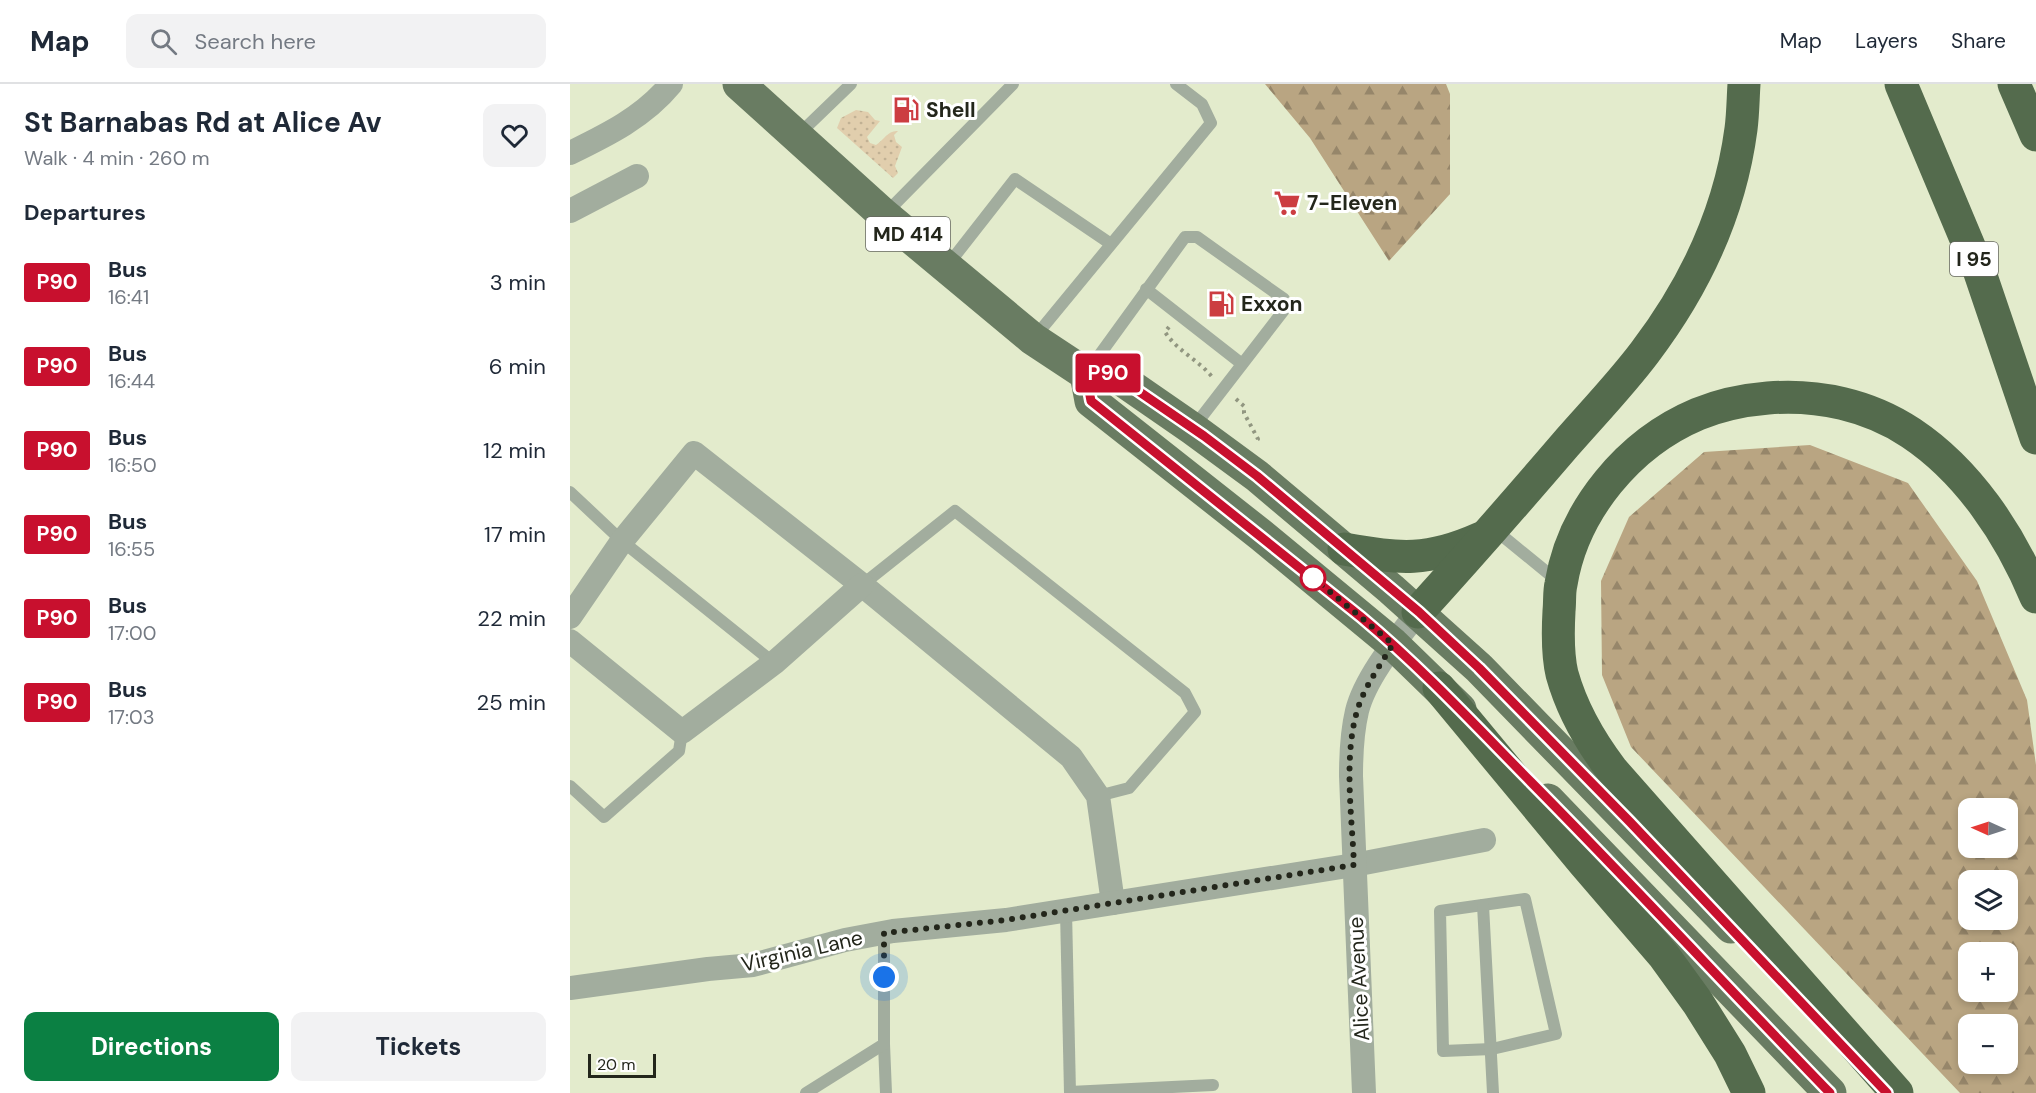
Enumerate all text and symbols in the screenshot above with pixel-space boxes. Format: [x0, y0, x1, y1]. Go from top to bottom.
search box [126, 14, 546, 68]
text: Map [30, 23, 90, 60]
icon: search [147, 25, 180, 58]
text: Search here [195, 27, 316, 56]
text: Map [1780, 27, 1822, 55]
text: Layers [1855, 27, 1918, 55]
text: Share [1951, 27, 2006, 55]
fuel station icon: Shell [891, 95, 921, 125]
place label: Shell [926, 96, 976, 124]
text: St Barnabas Rd at Alice Av [24, 104, 381, 141]
button: heart [483, 104, 546, 167]
text: Walk · 4 min · 260 m [24, 145, 209, 171]
supermarket icon: 7-Eleven [1272, 188, 1302, 218]
place label: 7-Eleven [1307, 189, 1397, 217]
text: Departures [24, 198, 146, 227]
road number: MD 414 [866, 217, 950, 251]
road number: I 95 [1950, 242, 1998, 276]
text: Bus [108, 255, 147, 284]
text: P90 [36, 268, 78, 296]
text: 3 min [490, 268, 546, 297]
text: 16:41 [108, 284, 149, 310]
fuel station icon: Exxon [1206, 289, 1236, 319]
place label: Exxon [1241, 290, 1302, 318]
text: Bus [108, 339, 147, 368]
text: P90 [36, 352, 78, 380]
text: 6 min [489, 352, 546, 381]
line badge: P90 [1074, 354, 1142, 392]
text: P90 [1087, 359, 1129, 387]
text: 16:44 [108, 368, 155, 394]
text: Bus [108, 423, 147, 452]
text: P90 [36, 436, 78, 464]
text: 12 min [483, 436, 546, 465]
text: 16:50 [108, 452, 157, 478]
text: Bus [108, 507, 147, 536]
text: P90 [36, 520, 78, 548]
text: 17 min [484, 520, 546, 549]
text: 16:55 [108, 536, 155, 562]
unlabelled marker [1300, 565, 1326, 591]
text: Bus [108, 591, 147, 620]
text: P90 [36, 604, 78, 632]
text: 22 min [477, 604, 546, 633]
text: 17:00 [108, 620, 156, 646]
text: Bus [108, 675, 147, 704]
text: P90 [36, 688, 78, 716]
text: 25 min [477, 688, 546, 717]
text: 17:03 [108, 704, 154, 730]
north arrow [1958, 798, 2018, 858]
map controls [1958, 798, 2018, 1074]
button: layers [1958, 870, 2018, 930]
street label: Alice Avenue [1342, 916, 1376, 1042]
street label: Virginia Lane [738, 923, 866, 979]
button: + [1958, 942, 2018, 1002]
your location [869, 962, 899, 992]
button: Directions [24, 1012, 279, 1081]
button: Tickets [291, 1012, 546, 1081]
button: − [1958, 1014, 2018, 1074]
scale bar [588, 1051, 656, 1078]
text: 20 m [597, 1054, 636, 1075]

